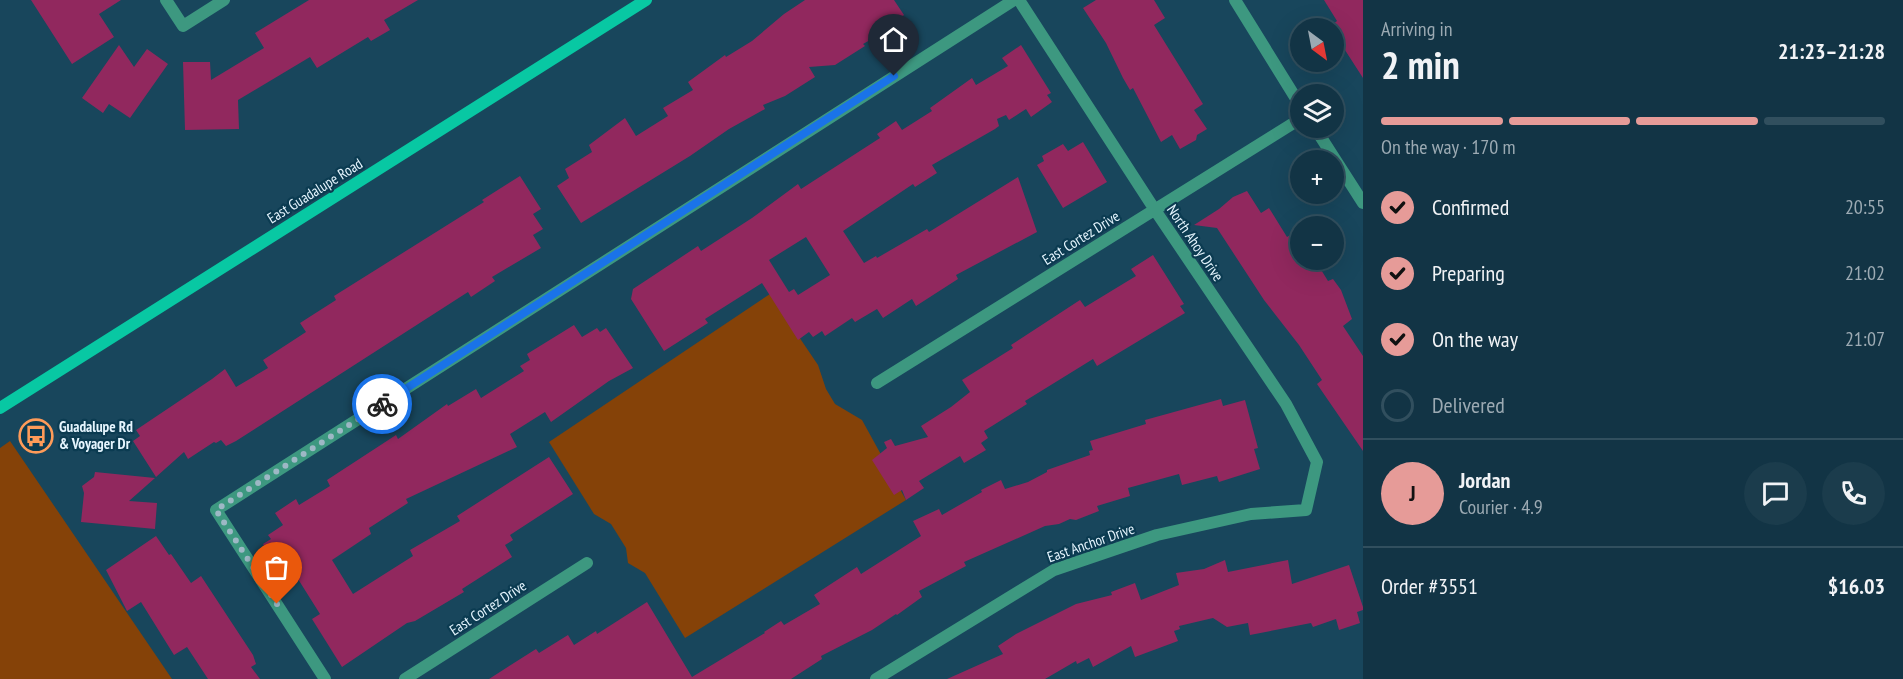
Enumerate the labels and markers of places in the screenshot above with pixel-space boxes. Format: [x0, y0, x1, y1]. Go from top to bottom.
pin [868, 14, 919, 76]
place label: Guadalupe Rd & Voyager Dr [59, 417, 133, 453]
bus stop icon: Guadalupe Rd & Voyager Dr [18, 418, 54, 454]
pin [251, 542, 302, 604]

